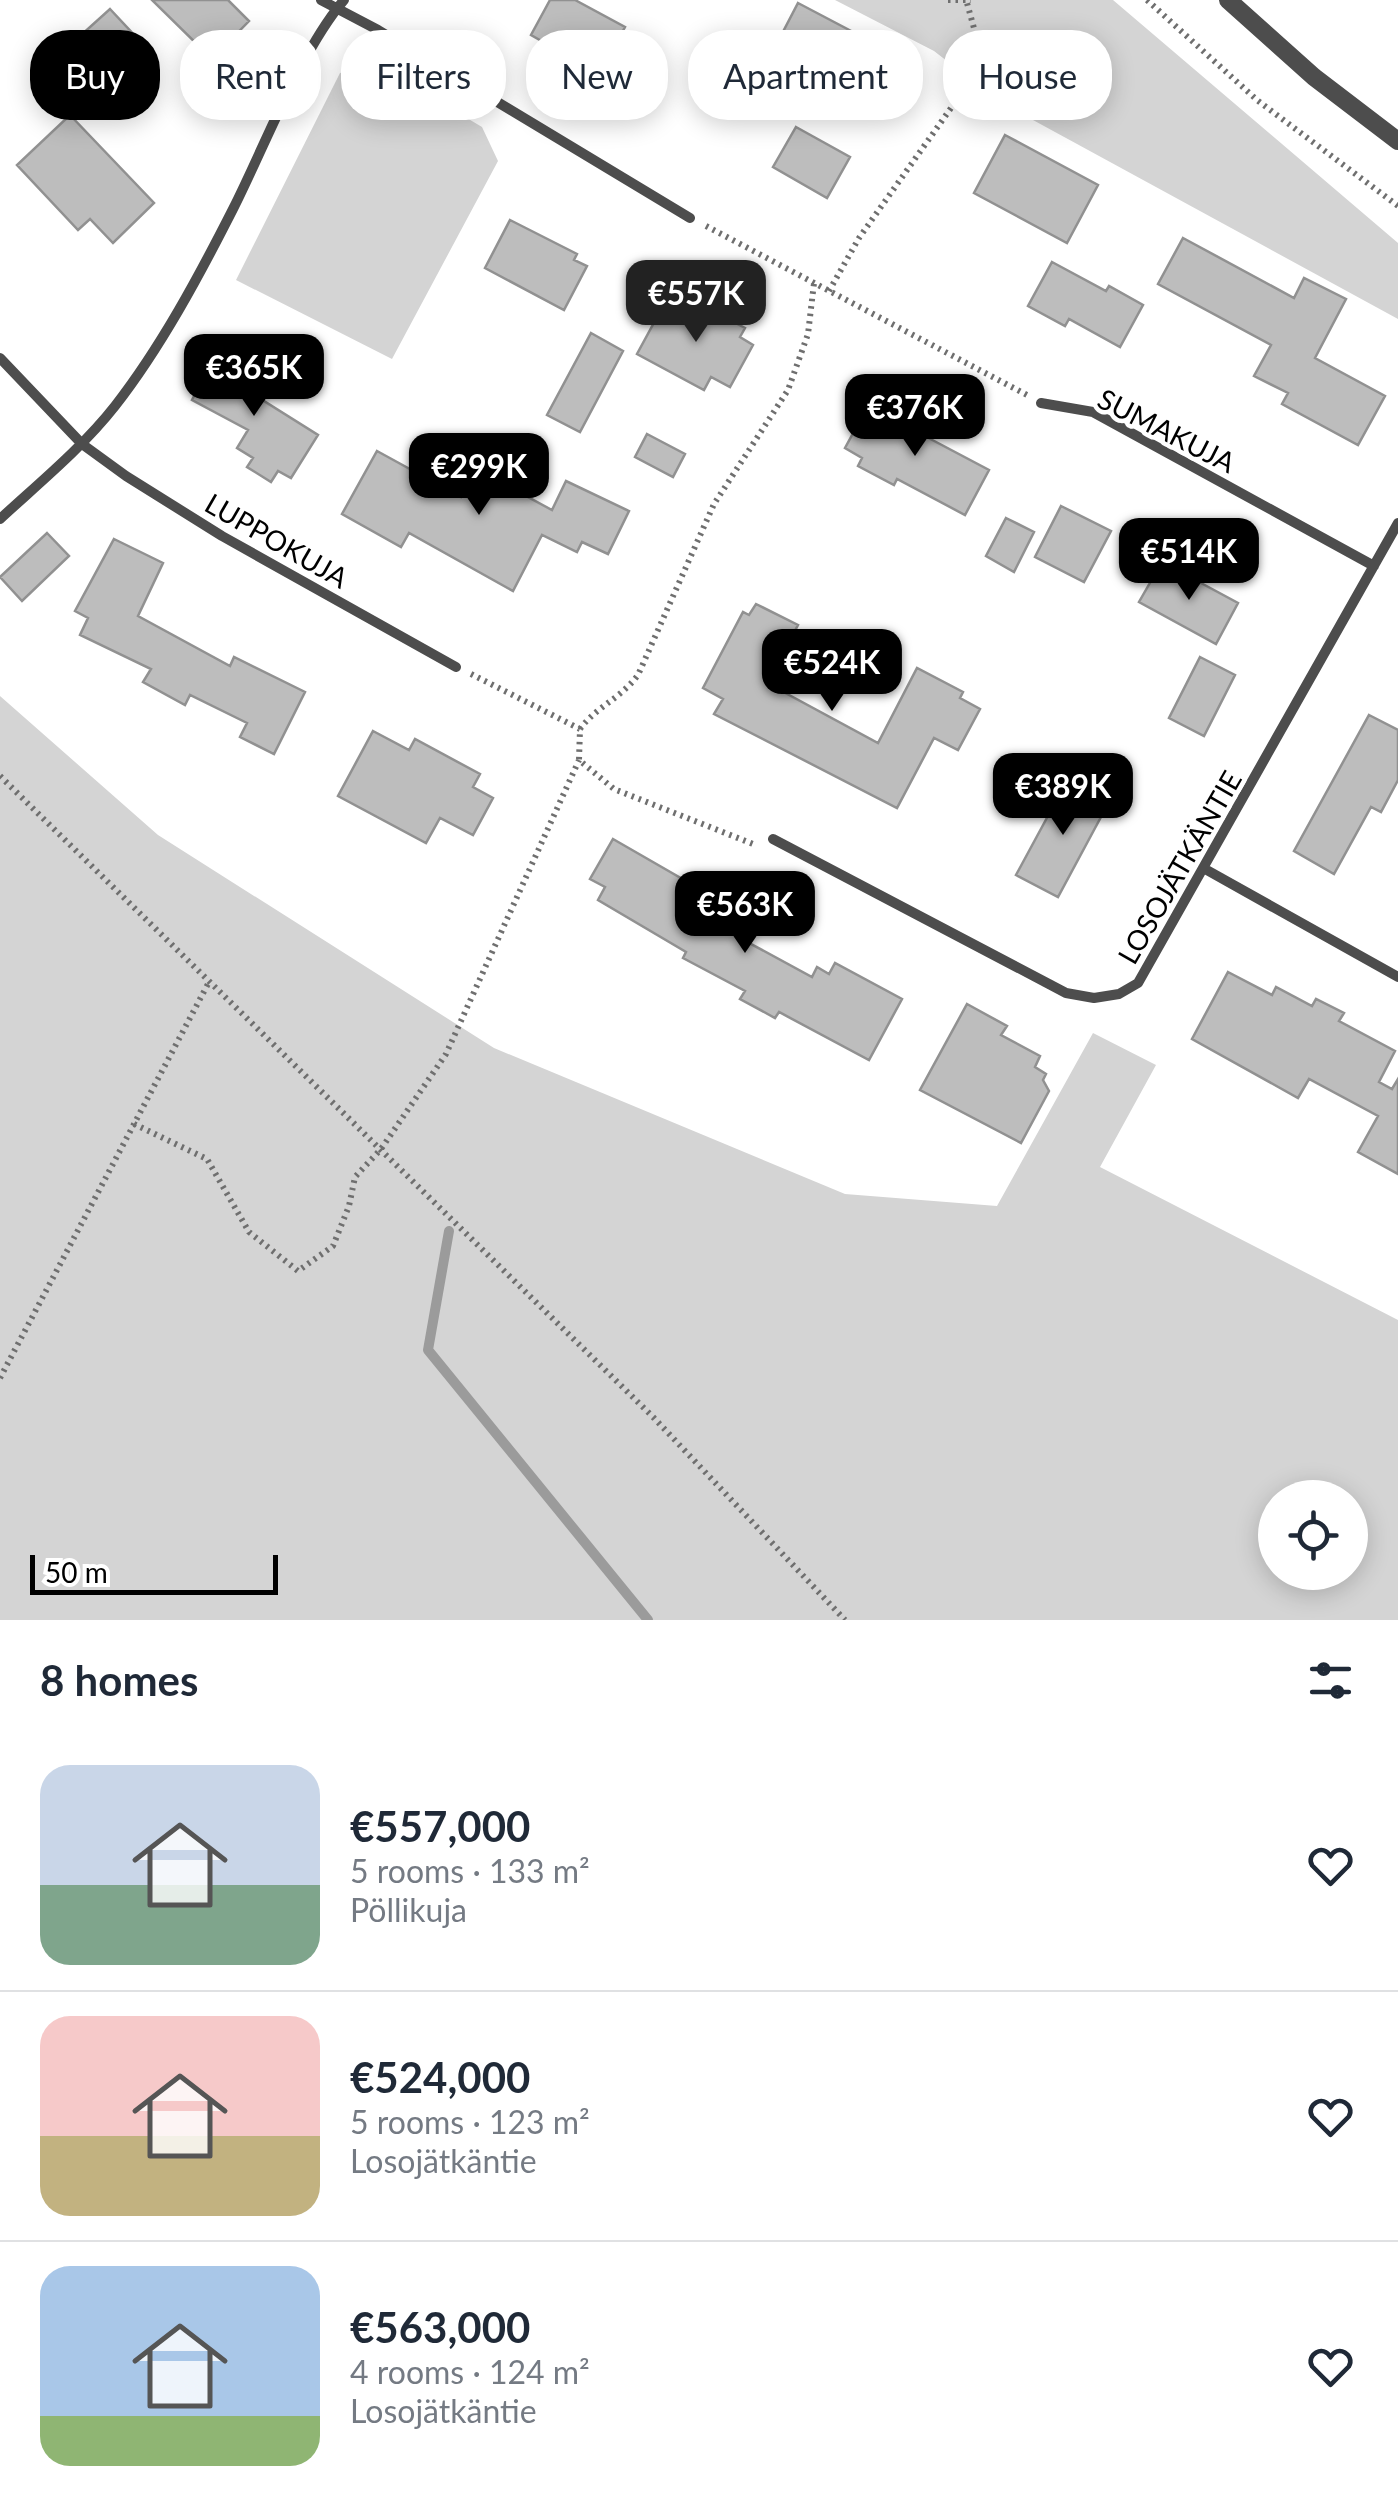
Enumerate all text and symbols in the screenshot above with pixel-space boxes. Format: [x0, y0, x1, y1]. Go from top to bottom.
chip: Buy [30, 30, 160, 120]
chip: Rent [180, 30, 321, 120]
chip: Filters [341, 30, 506, 120]
chip: New [526, 30, 668, 120]
chip: Apartment [688, 30, 923, 120]
chip: House [943, 30, 1112, 120]
pin: €557K [626, 260, 766, 345]
text: €557K [648, 273, 744, 312]
pin: €365K [184, 334, 324, 419]
text: €365K [206, 347, 302, 386]
pin: €376K [845, 374, 985, 459]
street label: SUMAKUJA [1093, 381, 1241, 479]
text: €376K [867, 387, 963, 426]
pin: €299K [409, 433, 549, 518]
text: €299K [431, 446, 527, 485]
street label: LUPPOKUJA [200, 485, 354, 595]
pin: €514K [1119, 518, 1259, 603]
text: €514K [1141, 531, 1237, 570]
pin: €524K [762, 629, 902, 714]
text: €524K [784, 642, 880, 681]
pin: €389K [993, 753, 1133, 838]
street label: LOSOJÄTKÄNTIE [1110, 765, 1248, 969]
text: €389K [1015, 766, 1111, 805]
pin: €563K [675, 871, 815, 956]
text: €563K [697, 884, 793, 923]
map controls [1258, 1480, 1368, 1590]
button: locate [1258, 1480, 1368, 1590]
scale bar [30, 1550, 278, 1594]
text: 50 m [45, 1555, 108, 1589]
icon: filters [1303, 1653, 1358, 1708]
text: 8 homes [40, 1655, 198, 1705]
text: €557,000 [350, 1801, 530, 1851]
icon: home [120, 1805, 240, 1925]
icon: heart [1303, 1838, 1358, 1893]
text: 5 rooms · 133 m² [350, 1851, 590, 1890]
text: Pöllikuja [350, 1890, 467, 1929]
text: €524,000 [350, 2052, 530, 2102]
icon: home [120, 2056, 240, 2176]
icon: heart [1303, 2089, 1358, 2144]
text: 5 rooms · 123 m² [350, 2102, 590, 2141]
text: Losojätkäntie [350, 2141, 537, 2180]
text: €563,000 [350, 2302, 530, 2352]
icon: home [120, 2306, 240, 2426]
icon: heart [1303, 2339, 1358, 2394]
text: 4 rooms · 124 m² [350, 2352, 590, 2391]
text: Losojätkäntie [350, 2391, 537, 2430]

